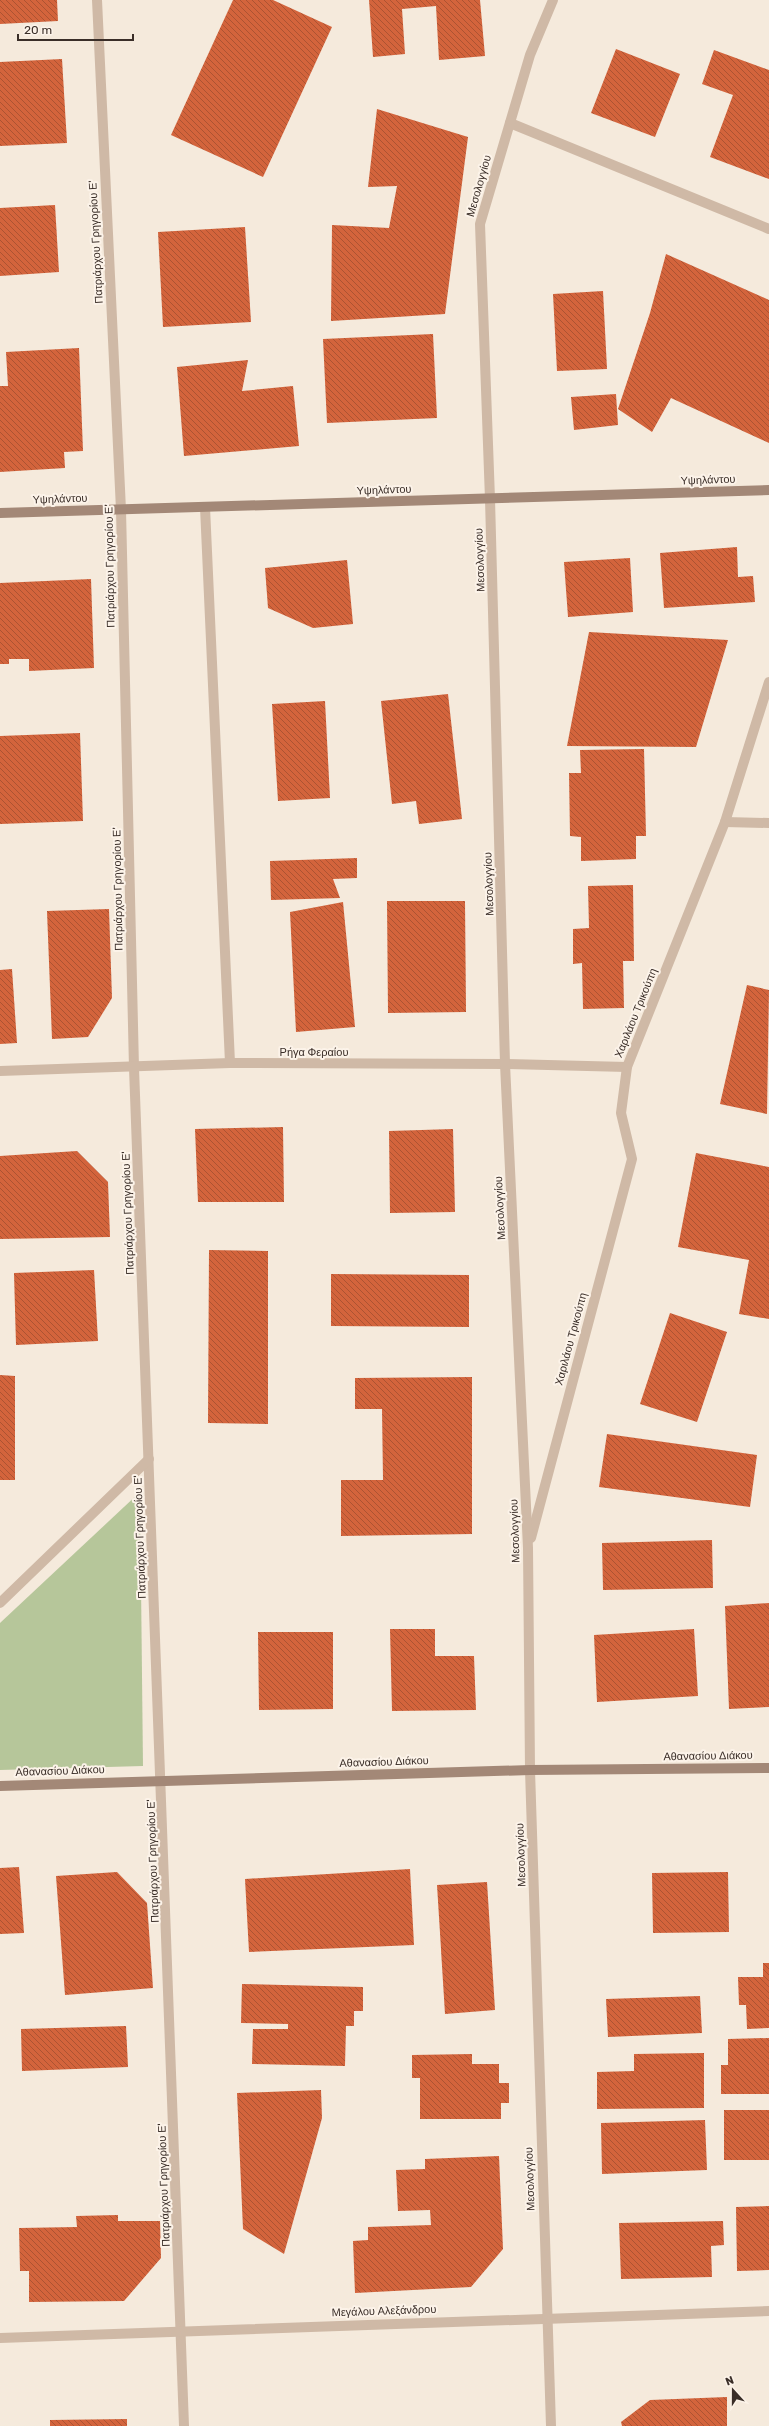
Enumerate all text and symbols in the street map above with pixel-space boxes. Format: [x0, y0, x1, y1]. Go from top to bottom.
scale bar [18, 16, 133, 42]
text: 20 m [24, 23, 52, 37]
street label: Μεσολογγίου [464, 154, 494, 218]
street label: Πατριάρχου Γρηγορίου Ε' [86, 180, 106, 304]
street label: Υψηλάντου [680, 473, 736, 487]
street label: Υψηλάντου [356, 483, 412, 497]
street label: Υψηλάντου [32, 492, 88, 506]
street label: Πατριάρχου Γρηγορίου Ε' [102, 504, 118, 628]
street label: Μεσολογγίου [472, 528, 488, 592]
street label: Πατριάρχου Γρηγορίου Ε' [110, 827, 126, 951]
street label: Μεσολογγίου [481, 852, 497, 916]
street label: Χαριλάου Τρικούπη [612, 966, 660, 1060]
street label: Ρήγα Φεραίου [280, 1046, 348, 1059]
street label: Πατριάρχου Γρηγορίου Ε' [119, 1151, 137, 1275]
street label: Μεσολογγίου [492, 1176, 508, 1240]
street label: Χαριλάου Τρικούπη [552, 1291, 590, 1387]
street label: Πατριάρχου Γρηγορίου Ε' [131, 1475, 149, 1599]
street label: Μεσολογγίου [507, 1499, 523, 1563]
street label: Αθανασίου Διάκου [663, 1749, 753, 1763]
street label: Αθανασίου Διάκου [339, 1754, 429, 1770]
street label: Αθανασίου Διάκου [15, 1763, 105, 1779]
street label: Πατριάρχου Γρηγορίου Ε' [144, 1799, 162, 1923]
street label: Μεσολογγίου [513, 1823, 529, 1887]
street label: Πατριάρχου Γρηγορίου Ε' [155, 2123, 173, 2247]
street label: Μεσολογγίου [522, 2147, 538, 2211]
street label: Μεγάλου Αλεξάνδρου [331, 2303, 437, 2319]
north arrow [713, 2370, 753, 2410]
text: N [724, 2374, 736, 2389]

